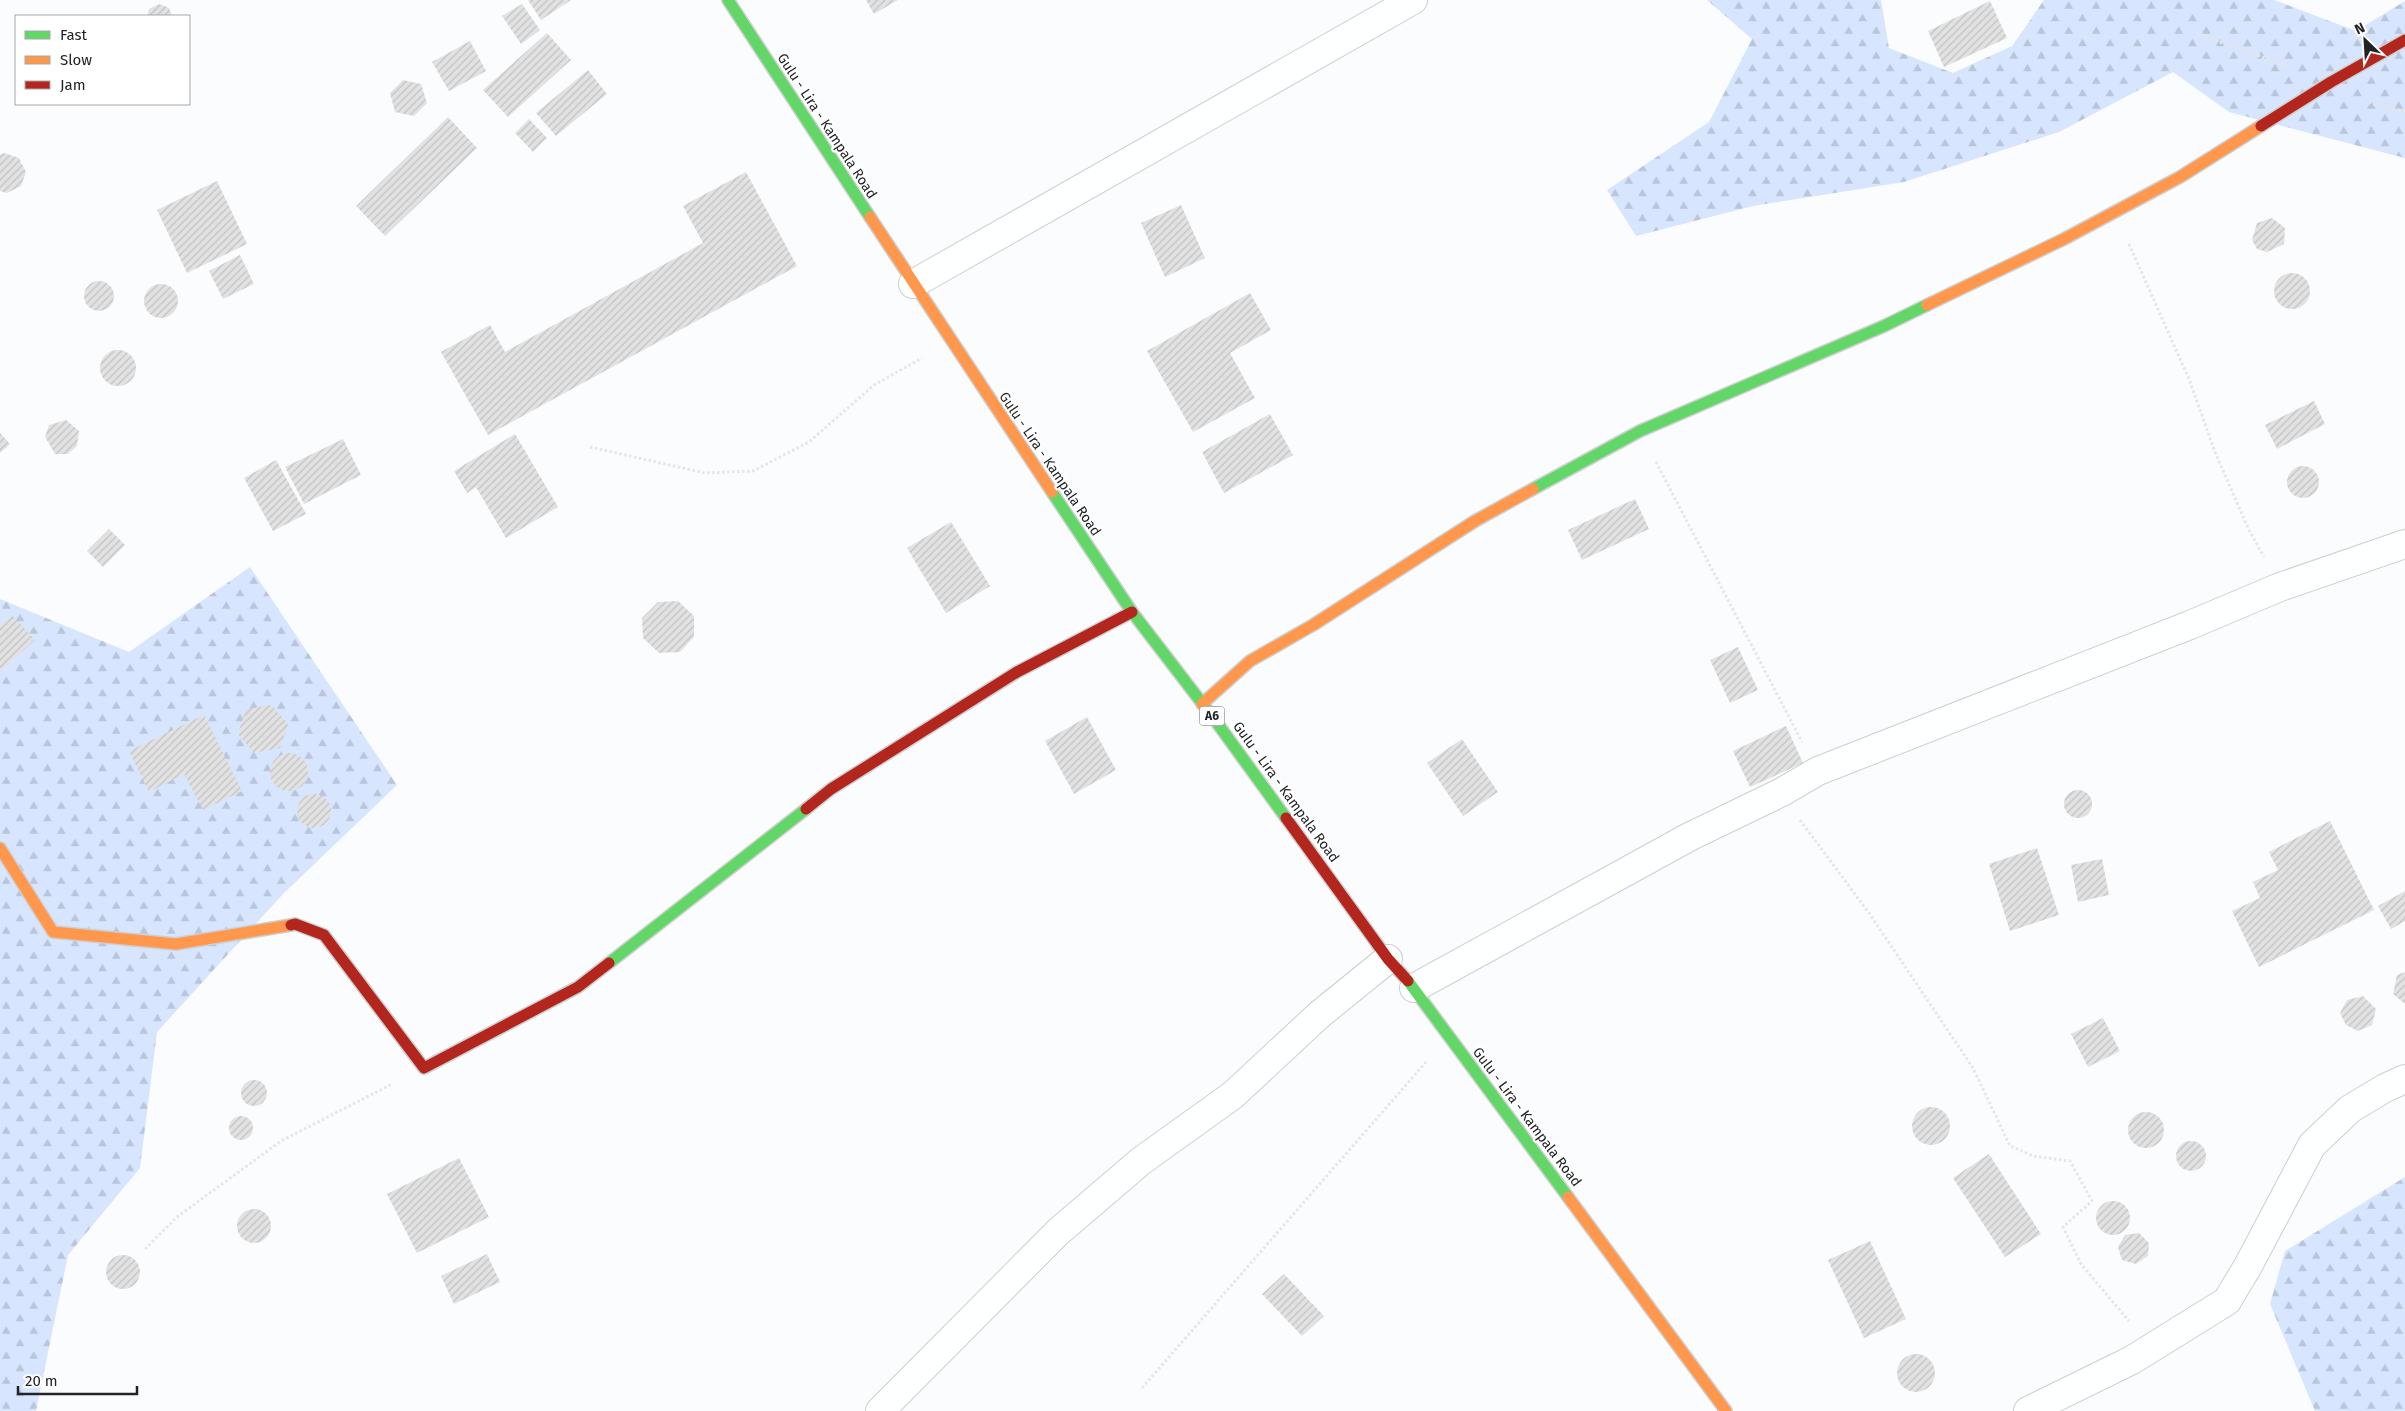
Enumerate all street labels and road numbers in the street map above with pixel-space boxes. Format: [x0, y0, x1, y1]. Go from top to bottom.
street label: Gulu - Lira - Kampala Road [774, 50, 880, 202]
street label: Gulu - Lira - Kampala Road [995, 389, 1105, 539]
road number: A6 [1200, 706, 1224, 726]
street label: Gulu - Lira - Kampala Road [1229, 718, 1343, 866]
street label: Gulu - Lira - Kampala Road [1469, 1044, 1585, 1190]

